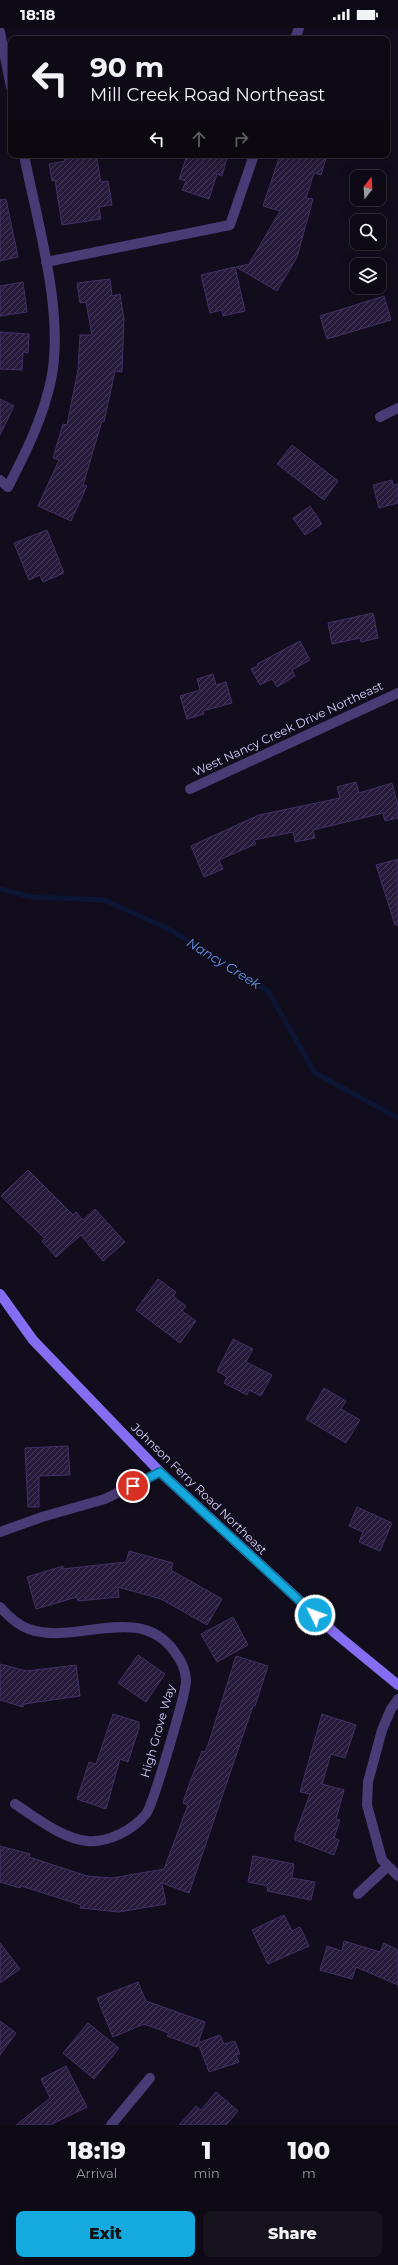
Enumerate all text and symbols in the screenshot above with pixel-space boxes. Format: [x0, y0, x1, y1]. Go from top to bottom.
text: 18:18 [20, 5, 56, 24]
text: 90 m [90, 50, 164, 84]
icon: left [24, 52, 76, 104]
text: Mill Creek Road Northeast [90, 84, 325, 106]
icon: left [146, 128, 168, 150]
icon: ahead [188, 128, 210, 150]
icon: right [230, 128, 252, 150]
north arrow [350, 170, 386, 206]
map controls [350, 170, 386, 294]
button: search [350, 214, 386, 250]
button: layers [350, 258, 386, 294]
street label: West Nancy Creek Drive Northeast [190, 678, 385, 779]
water label: Nancy Creek [184, 934, 265, 993]
street label: Johnson Ferry Road Northeast [128, 1419, 270, 1558]
pin [116, 1469, 150, 1503]
icon: arrive [122, 1475, 144, 1497]
position arrow [294, 1594, 336, 1636]
street label: High Grove Way [137, 1682, 178, 1779]
text: 18:19 [68, 2136, 126, 2165]
text: 1 [202, 2136, 212, 2165]
text: 100 [288, 2136, 330, 2165]
text: Arrival [76, 2165, 117, 2181]
text: min [194, 2165, 220, 2181]
text: m [302, 2165, 316, 2181]
button: Exit [16, 2211, 195, 2257]
button: Share [203, 2211, 382, 2257]

